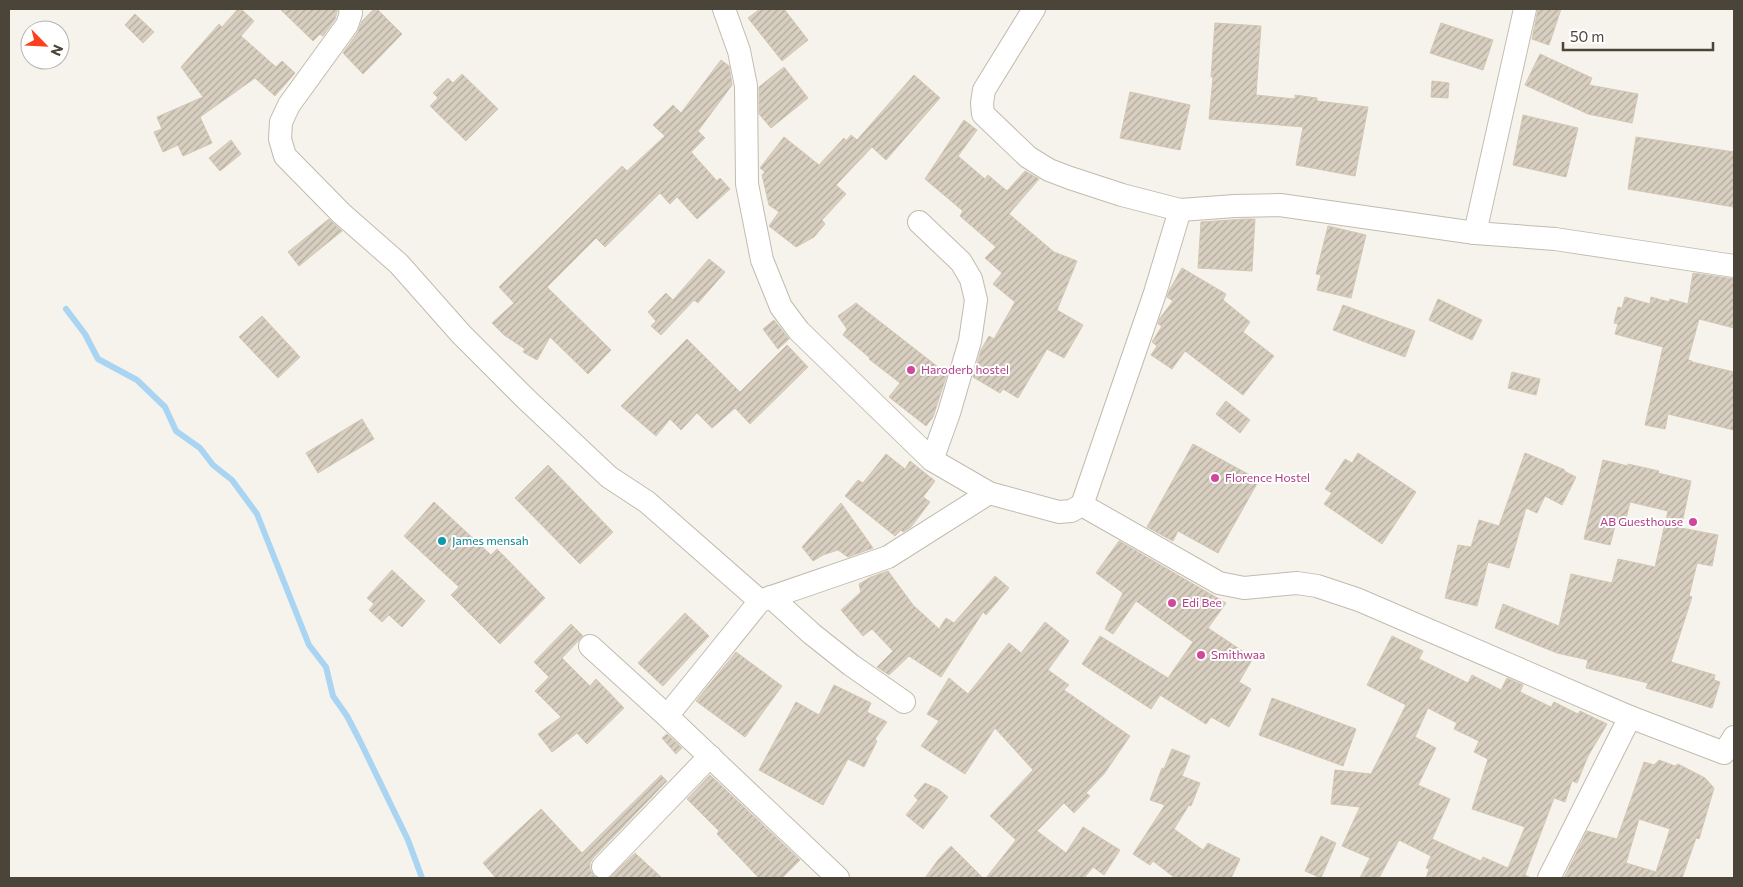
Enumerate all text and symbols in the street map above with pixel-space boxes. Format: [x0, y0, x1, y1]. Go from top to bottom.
north arrow [20, 20, 70, 70]
scale bar [1563, 20, 1713, 52]
text: 50 m [1570, 27, 1604, 45]
text: N [47, 42, 67, 59]
place label: Haroderb hostel [921, 362, 1009, 376]
marker: Haroderb hostel [905, 364, 917, 376]
place label: Florence Hostel [1225, 470, 1310, 484]
marker: Florence Hostel [1209, 472, 1221, 484]
place label: AB Guesthouse [1600, 514, 1683, 528]
marker: AB Guesthouse [1687, 516, 1699, 528]
place label: James mensah [452, 533, 529, 548]
marker: James mensah [436, 535, 448, 547]
place label: Edi Bee [1182, 595, 1222, 609]
marker: Edi Bee [1166, 597, 1178, 609]
place label: Smithwaa [1211, 647, 1265, 661]
marker: Smithwaa [1195, 649, 1207, 661]

